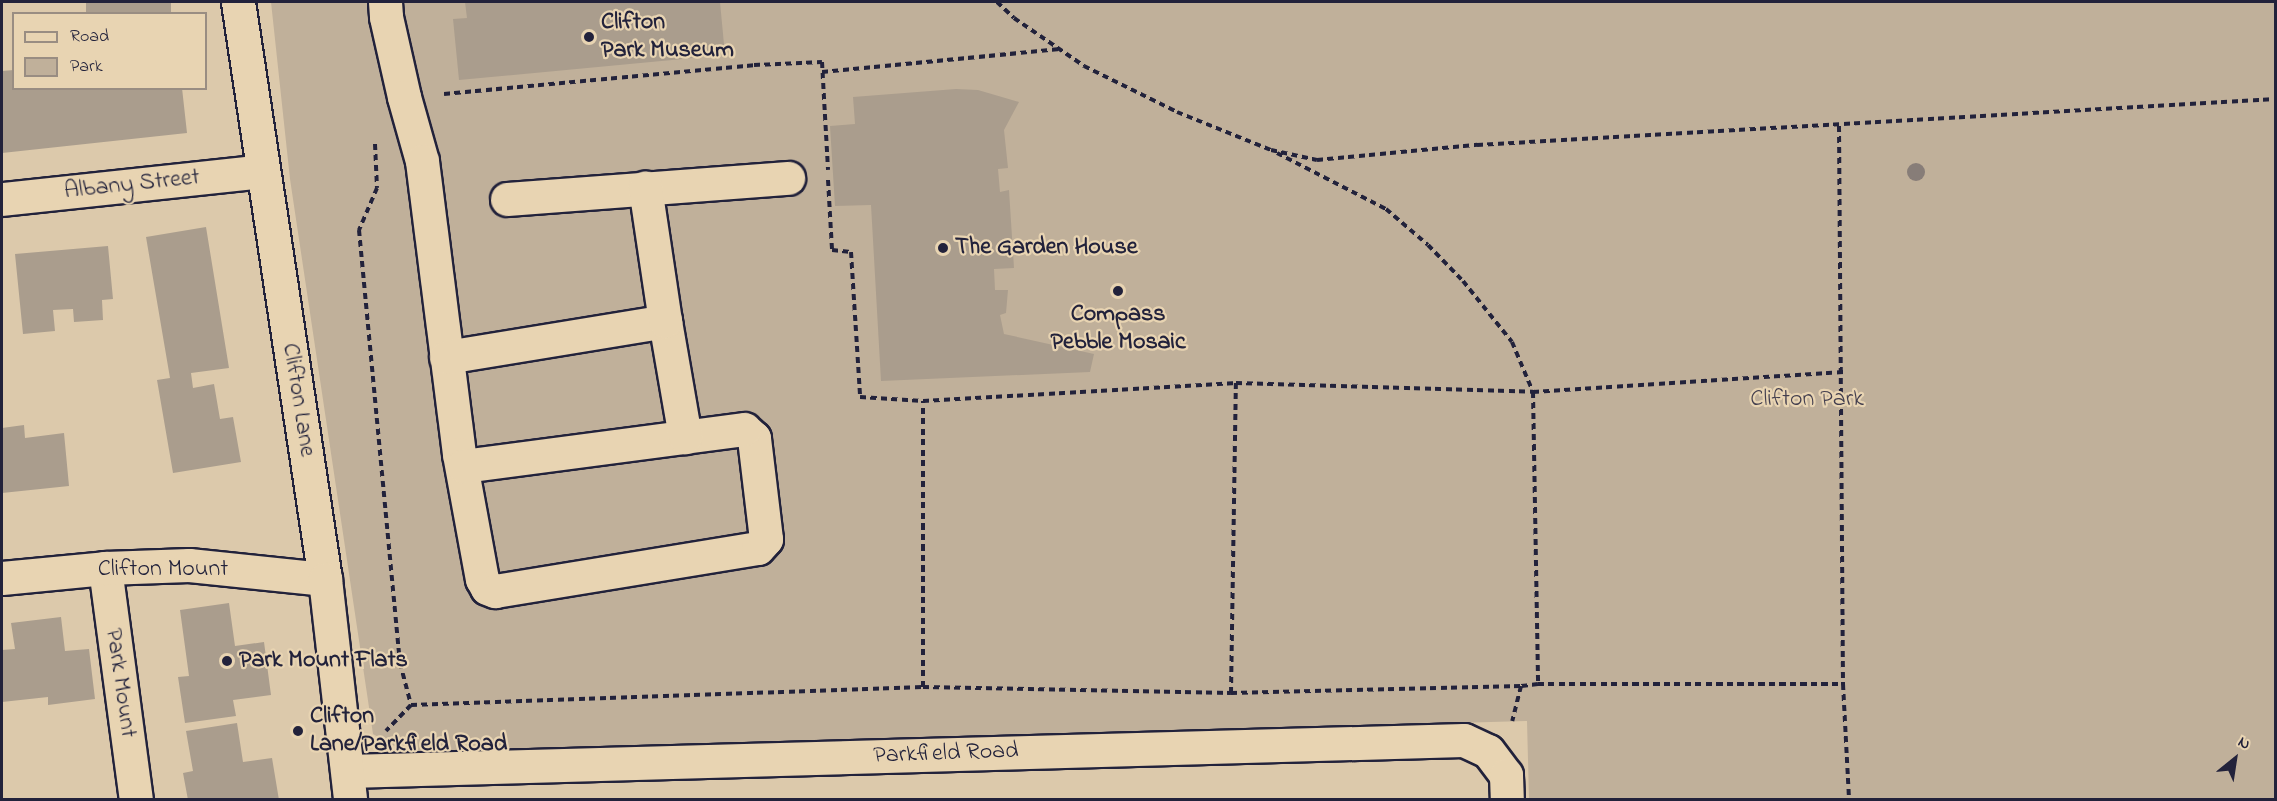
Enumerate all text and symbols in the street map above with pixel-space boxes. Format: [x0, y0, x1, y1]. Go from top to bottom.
place label: Clifton Park Museum [601, 9, 734, 65]
legend [12, 12, 207, 90]
text: Road [70, 24, 109, 50]
marker: Clifton Park Museum [582, 30, 596, 44]
text: Park [70, 54, 103, 80]
street label: Albany Street [63, 164, 201, 206]
place label: The Garden House [955, 234, 1137, 262]
marker: The Garden House [936, 241, 950, 255]
marker: Compass Pebble Mosaic [1111, 284, 1125, 298]
place label: Compass Pebble Mosaic [1050, 301, 1186, 357]
street label: Clifton Lane [275, 341, 321, 459]
park label: Clifton Park [1750, 386, 1864, 414]
street label: Clifton Mount [98, 556, 228, 584]
street label: Park Mount [98, 627, 142, 739]
place label: Park Mount Flats [239, 647, 408, 675]
marker: Park Mount Flats [220, 654, 234, 668]
place label: Clifton Lane/Parkfield Road [310, 703, 507, 759]
marker: Clifton Lane/Parkfield Road [291, 724, 305, 738]
north arrow [2205, 729, 2265, 789]
text: N [2233, 730, 2255, 757]
street label: Parkfield Road [873, 737, 1019, 771]

